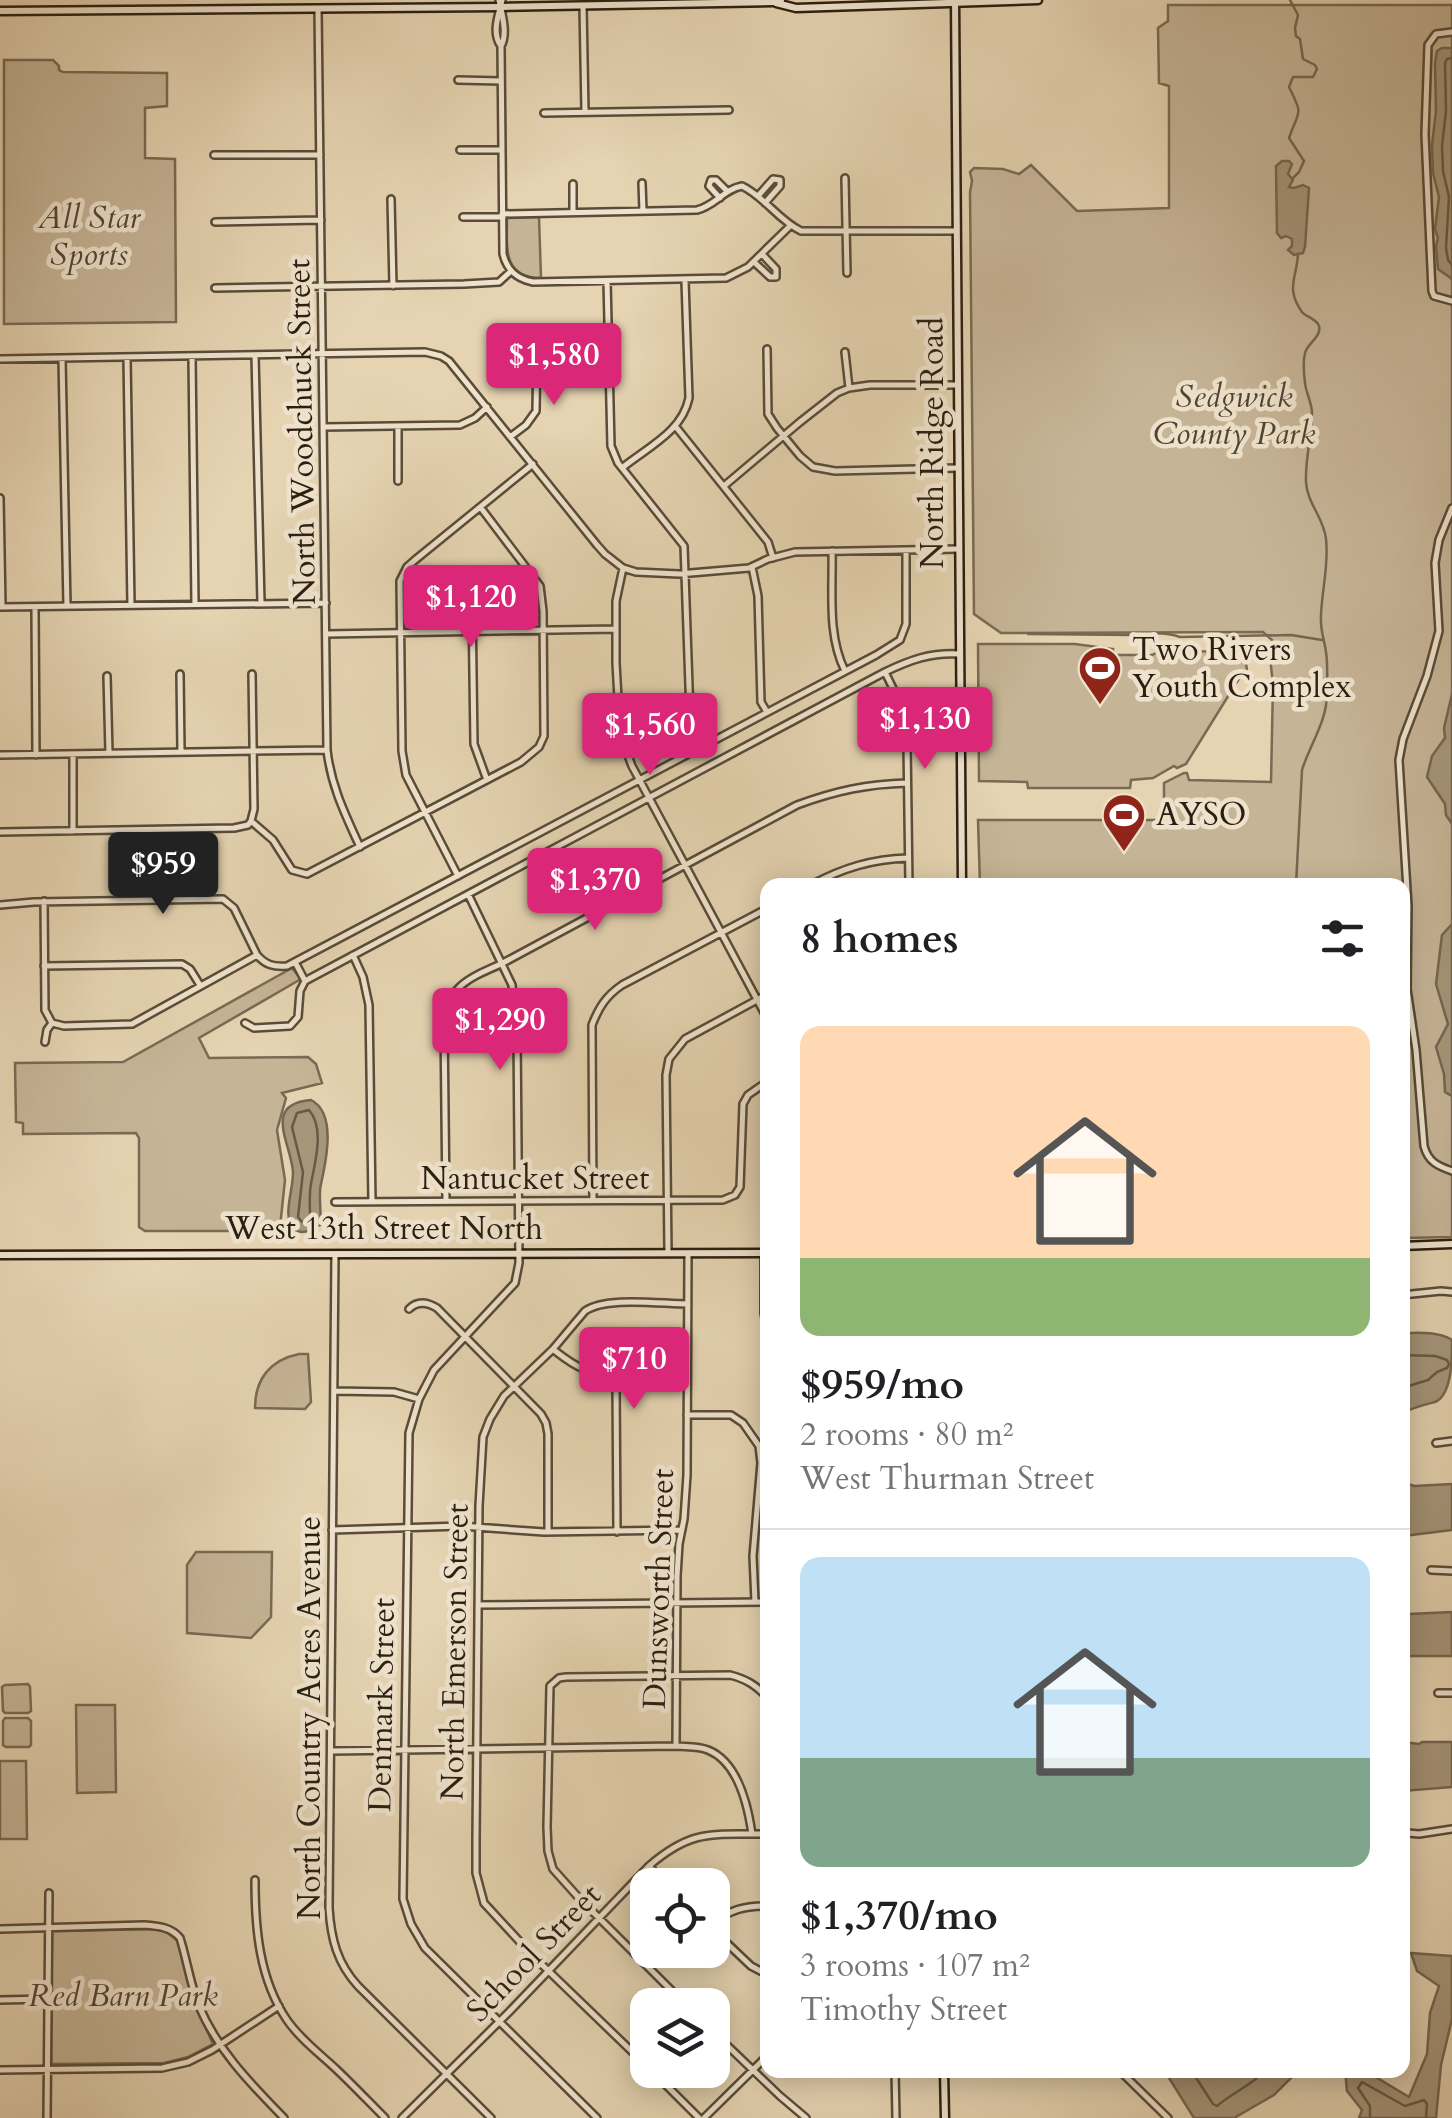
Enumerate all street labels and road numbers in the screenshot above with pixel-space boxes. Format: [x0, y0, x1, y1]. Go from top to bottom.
street label: North Woodchuck Street [277, 258, 327, 606]
street label: North Ridge Road [911, 317, 955, 569]
street label: Nantucket Street [421, 1157, 649, 1201]
street label: West 13th Street North [224, 1207, 543, 1251]
street label: Dunsworth Street [633, 1468, 685, 1710]
street label: North Emerson Street [430, 1503, 480, 1801]
street label: North Country Acres Avenue [288, 1516, 332, 1920]
street label: Denmark Street [358, 1598, 406, 1812]
street label: School Street [457, 1874, 611, 2032]

